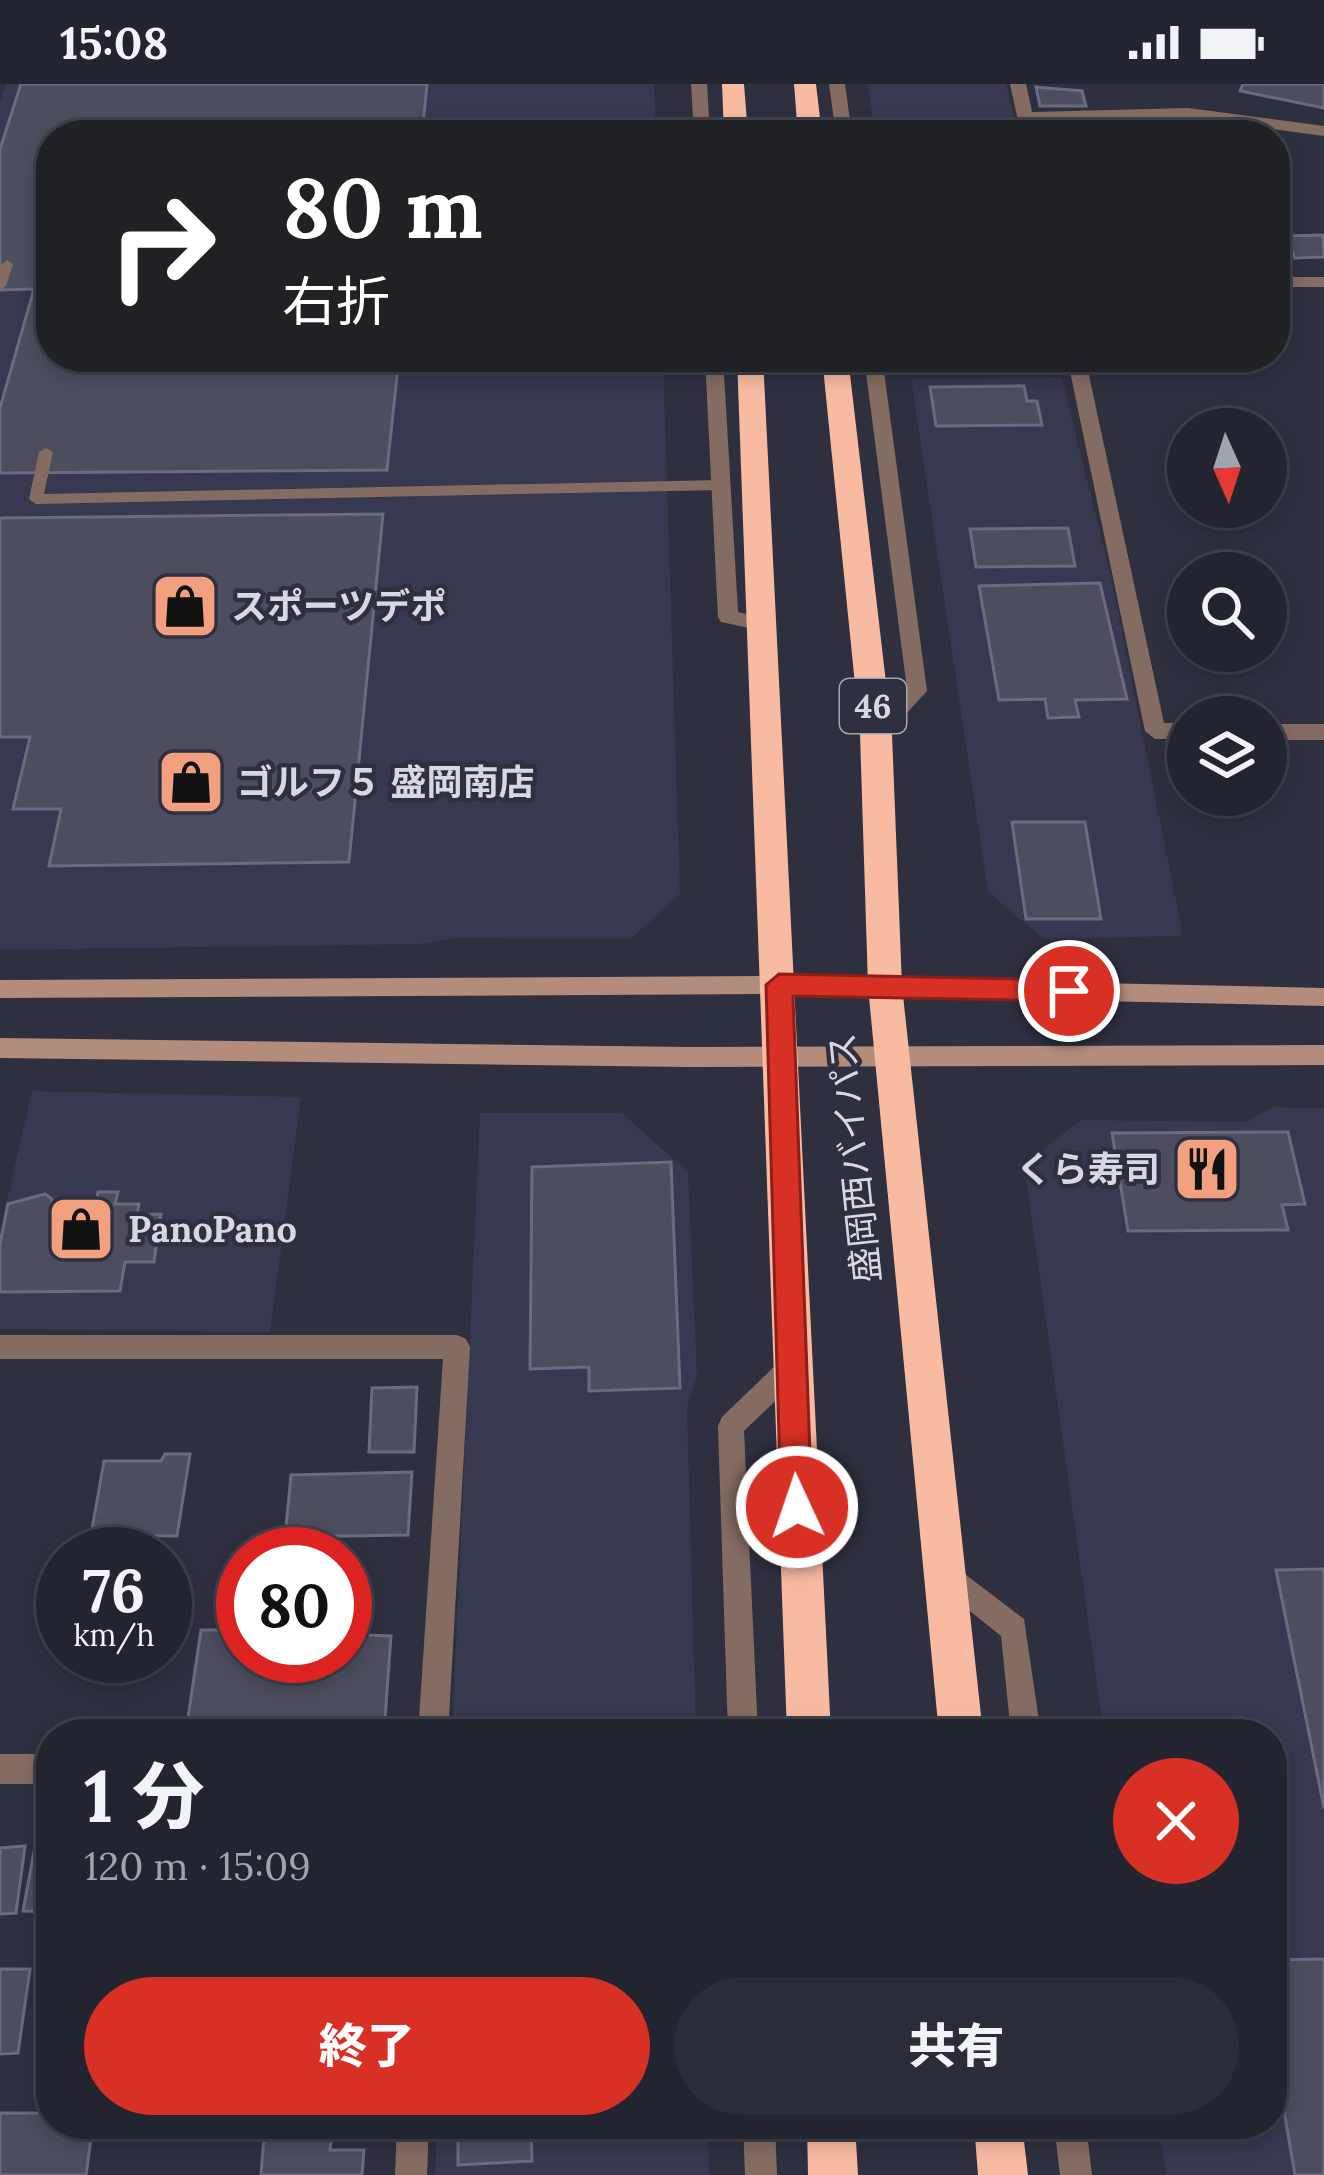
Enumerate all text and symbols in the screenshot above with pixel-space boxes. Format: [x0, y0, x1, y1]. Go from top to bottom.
text: 15:08 [60, 14, 168, 71]
text: 80 m [282, 153, 483, 261]
icon: right [84, 168, 240, 324]
text: 右折 [282, 267, 390, 336]
north arrow [1167, 408, 1287, 528]
map controls [1167, 408, 1287, 816]
button: search [1167, 552, 1287, 672]
shop icon: スポーツデポ [150, 571, 220, 641]
place label: スポーツデポ [231, 583, 446, 629]
road number: 46 [840, 679, 906, 733]
button: layers [1167, 696, 1287, 816]
shop icon: ゴルフ５ 盛岡南店 [156, 747, 226, 817]
place label: ゴルフ５ 盛岡南店 [237, 759, 534, 805]
pin [1018, 940, 1120, 1042]
icon: arrive [1036, 958, 1102, 1024]
street label: 盛岡西バイパス [818, 1031, 890, 1285]
restaurant icon: くら寿司 [1172, 1134, 1242, 1204]
place label: くら寿司 [1016, 1146, 1160, 1192]
shop icon: PanoPano [46, 1194, 116, 1264]
place label: PanoPano [128, 1206, 297, 1252]
position arrow [734, 1444, 860, 1570]
speed limit sign: 80 [216, 1527, 372, 1683]
text: 76 [83, 1552, 145, 1628]
text: km/h [73, 1616, 155, 1654]
text: 1 分 [84, 1750, 204, 1842]
button: close [1113, 1758, 1239, 1884]
text: 120 m · 15:09 [84, 1841, 311, 1891]
button: 終了 [84, 1977, 650, 2115]
button: 共有 [674, 1977, 1239, 2115]

